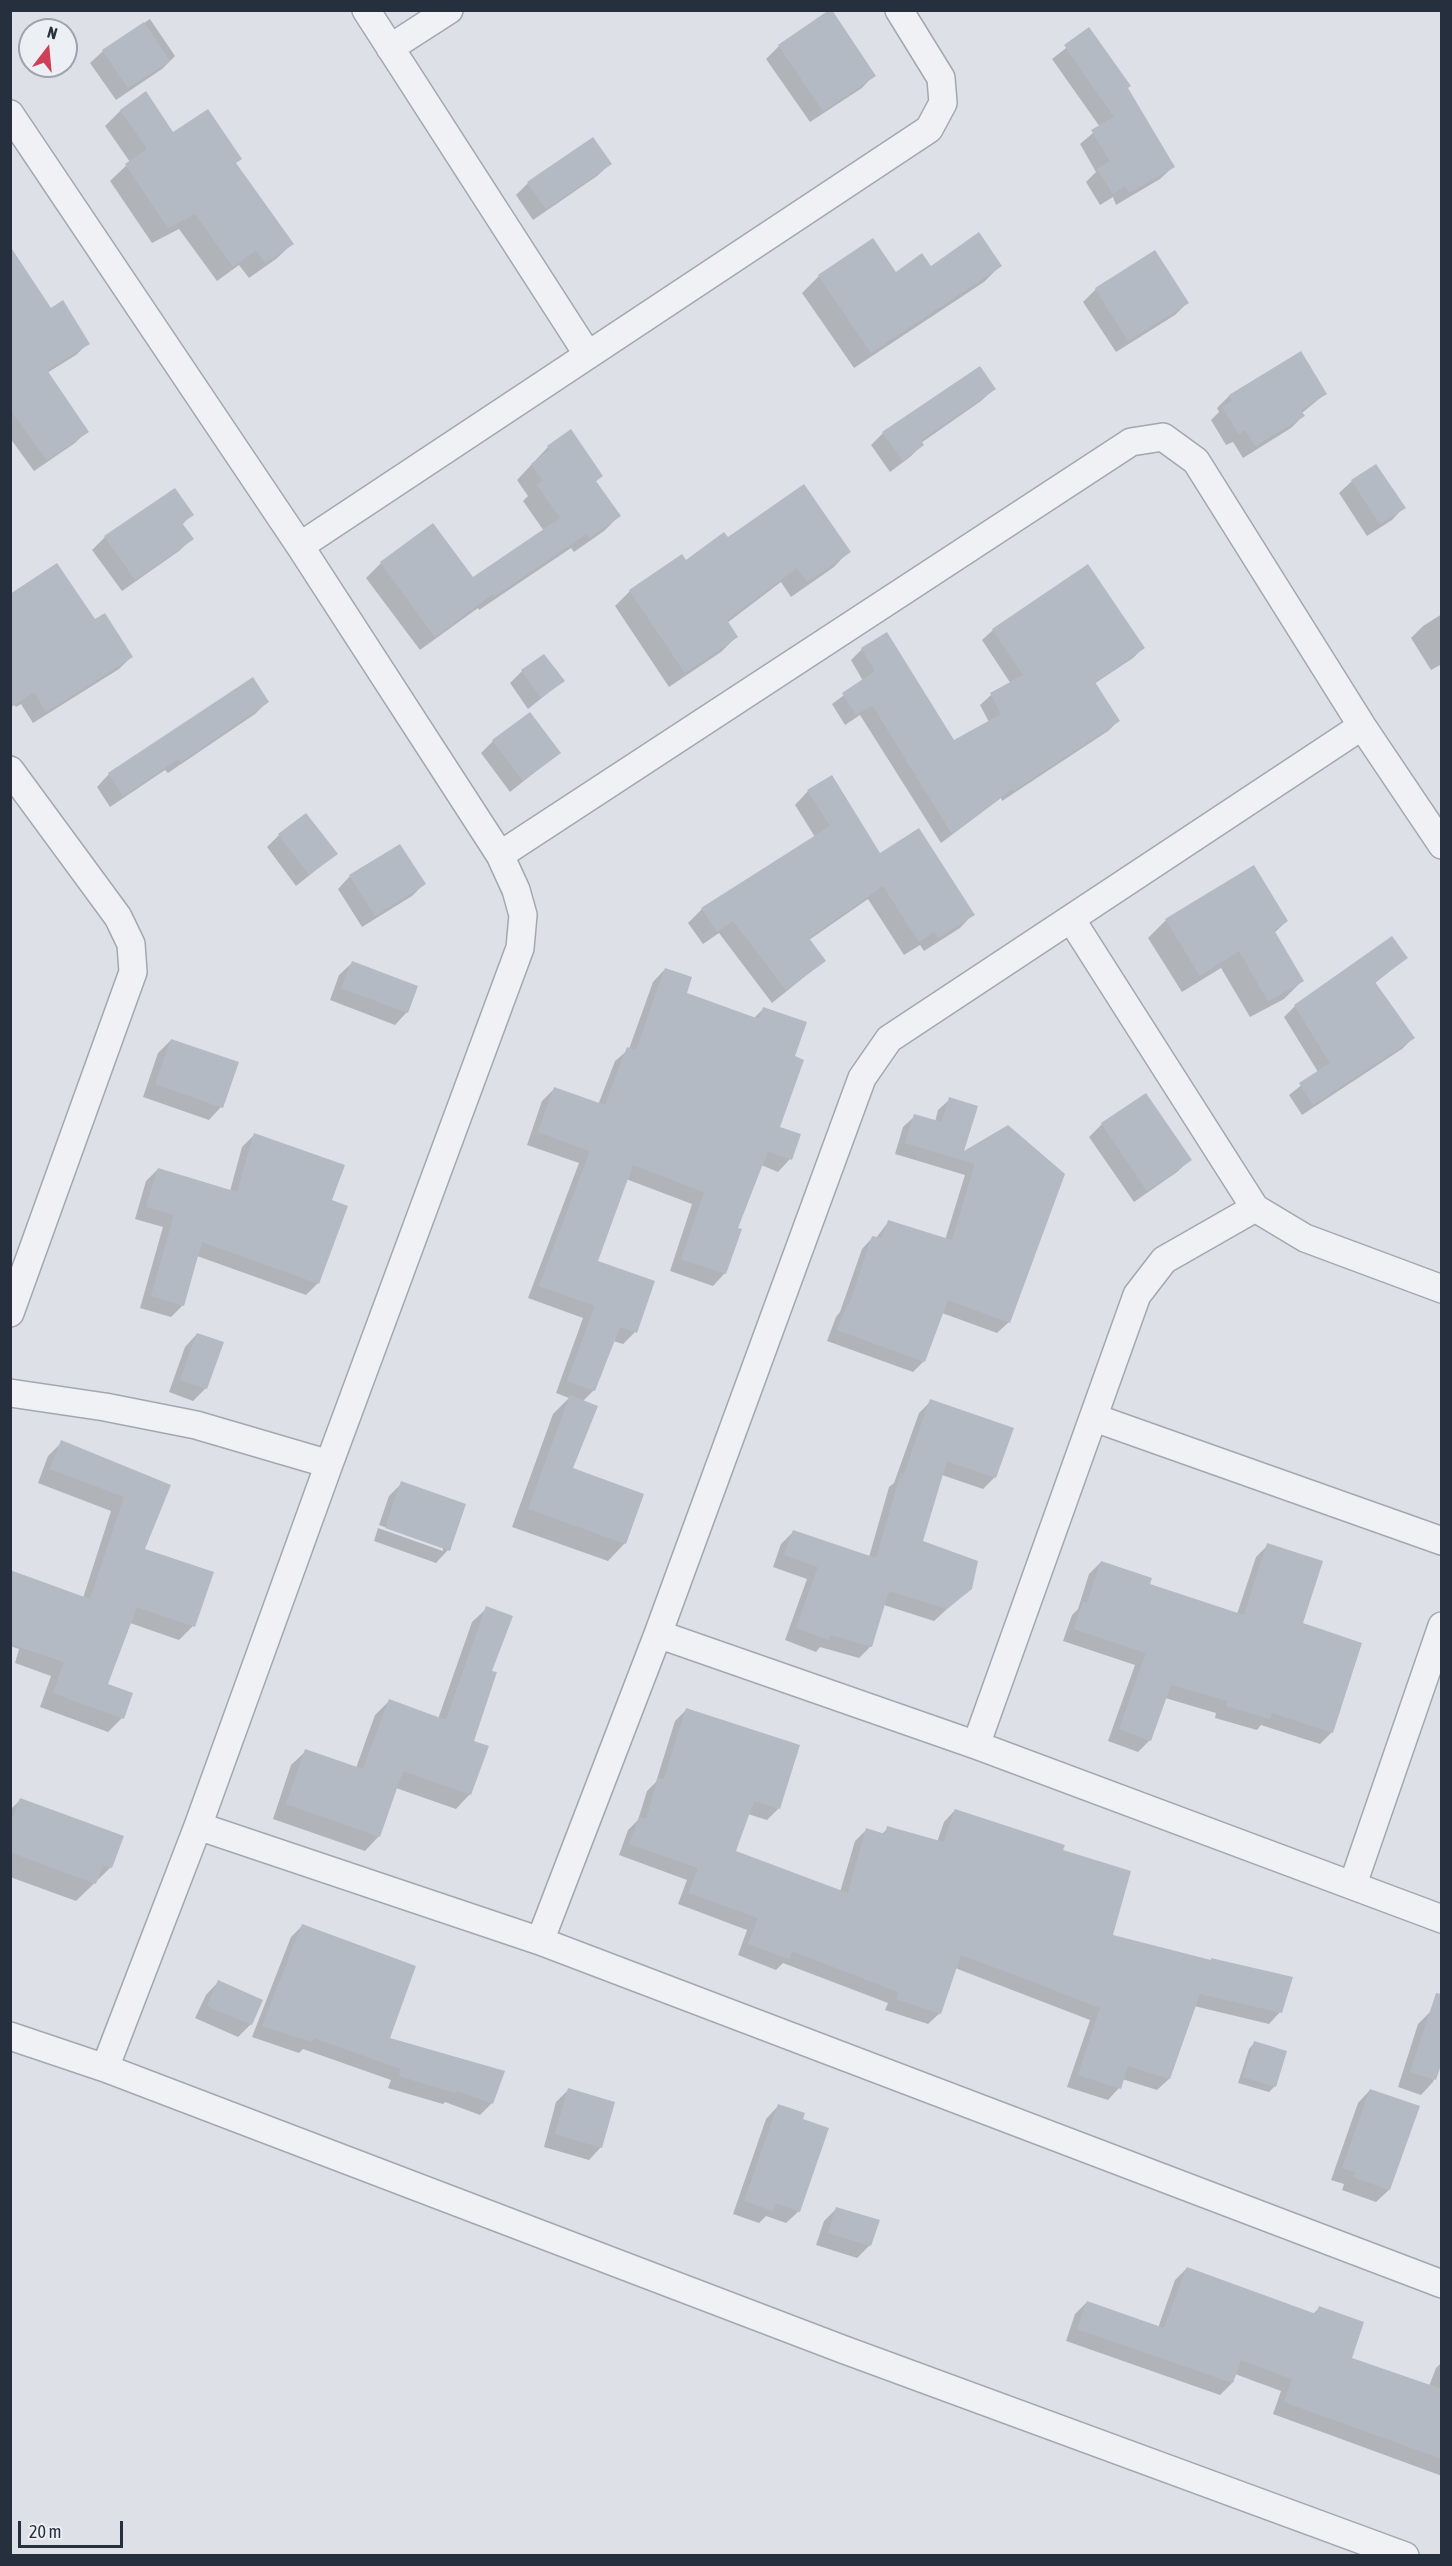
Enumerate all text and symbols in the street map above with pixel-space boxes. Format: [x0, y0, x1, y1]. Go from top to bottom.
north arrow [18, 18, 78, 78]
text: N [45, 23, 59, 43]
scale bar [21, 2509, 126, 2547]
text: 20 m [29, 2521, 61, 2542]

